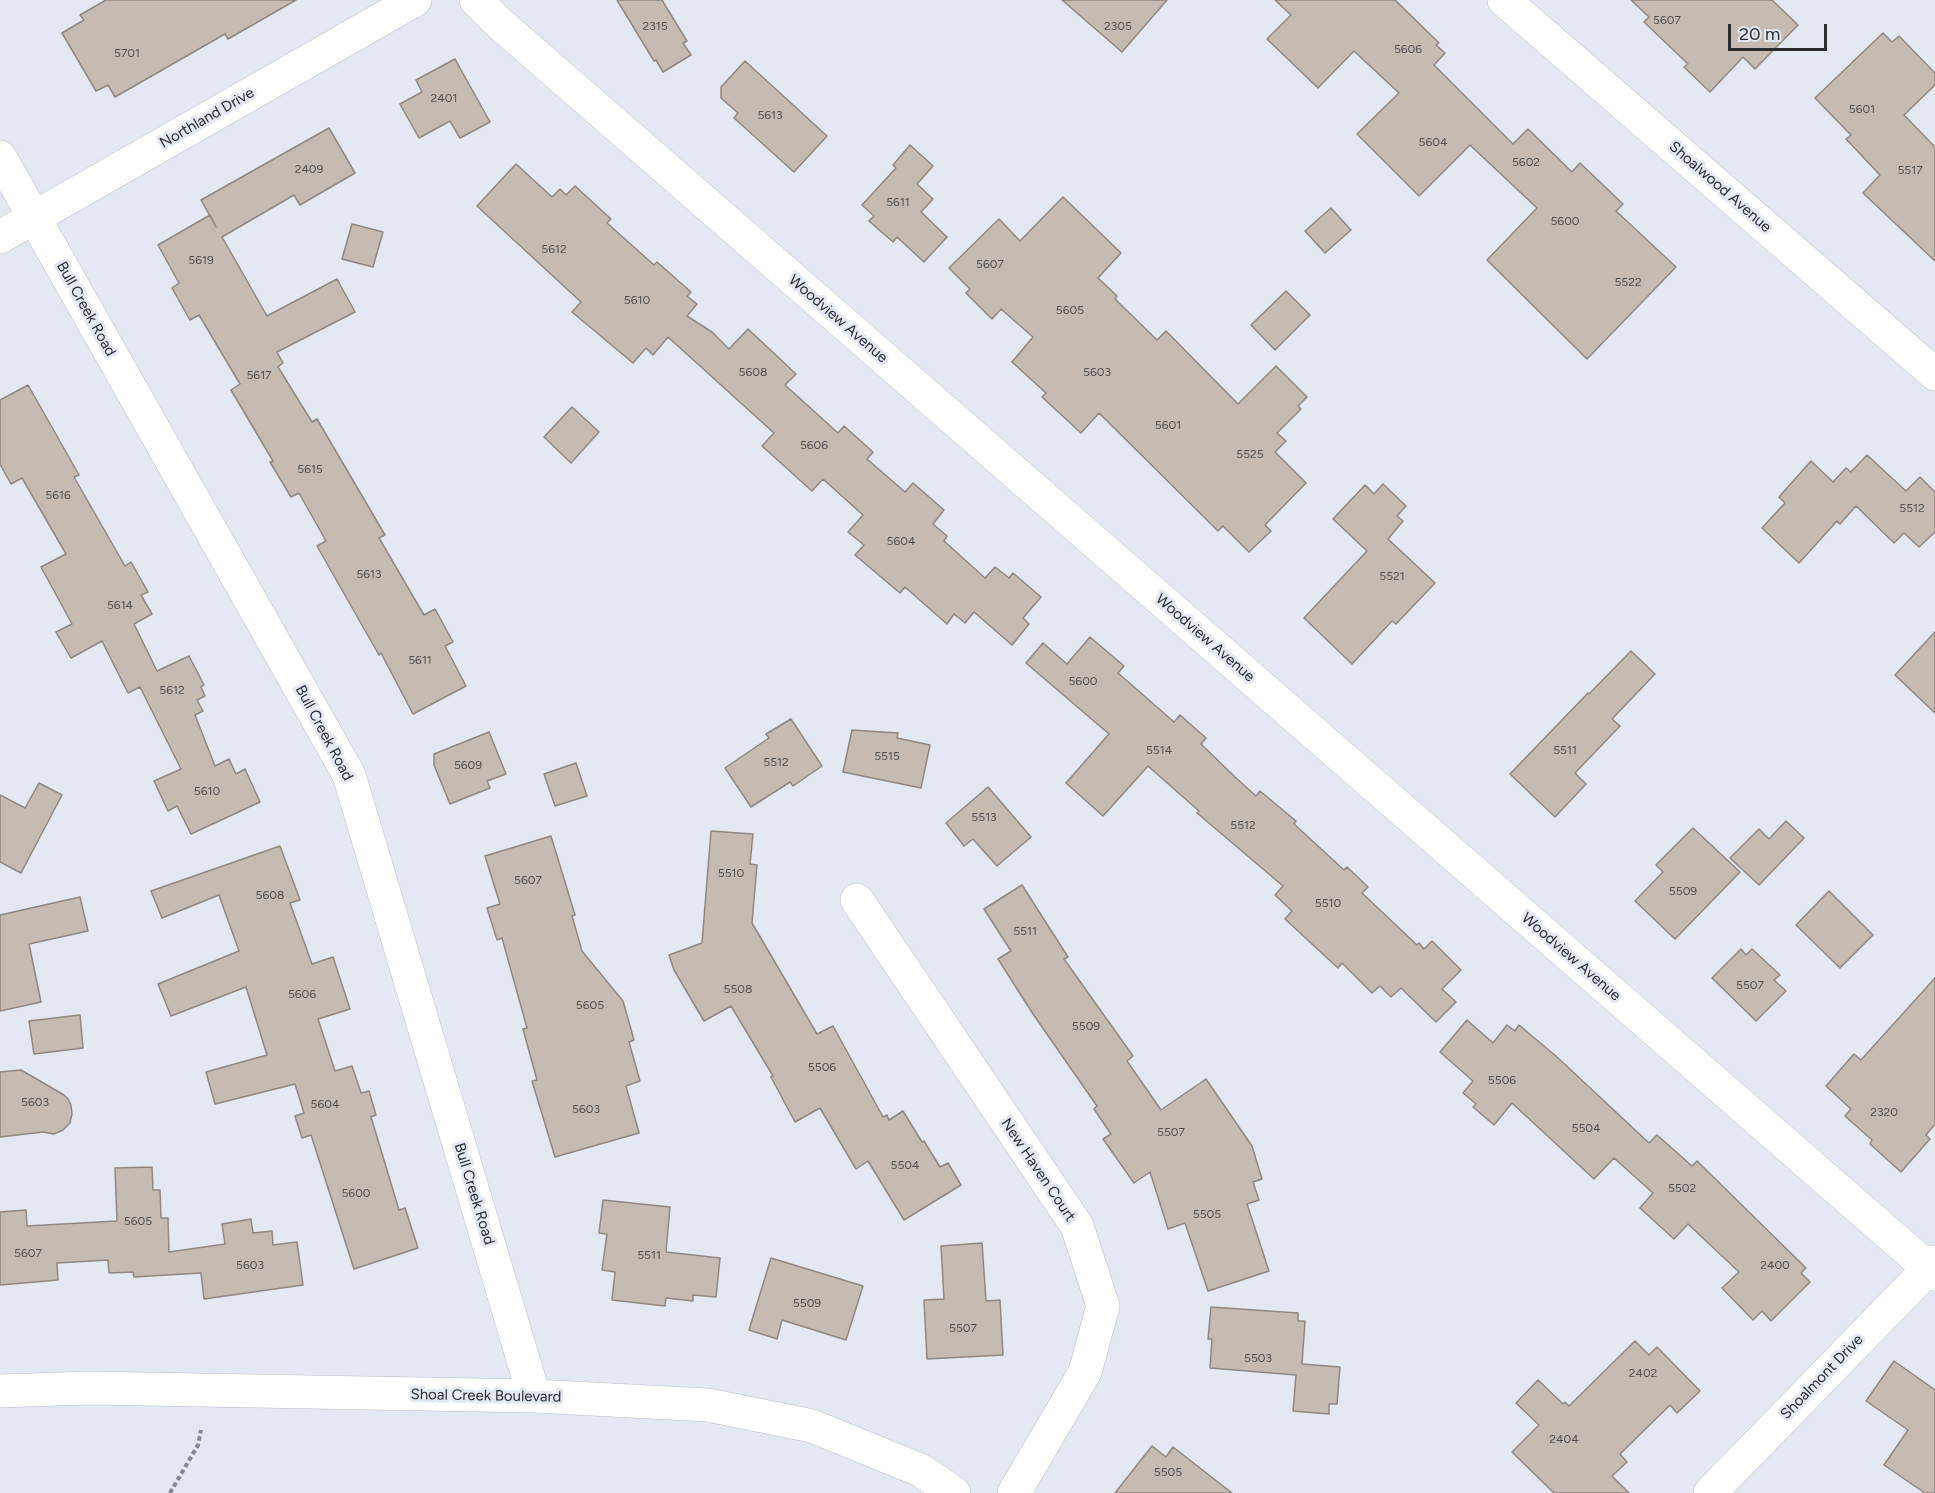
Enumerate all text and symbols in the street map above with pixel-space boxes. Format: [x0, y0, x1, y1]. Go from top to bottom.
scale bar [1731, 12, 1830, 50]
house number: 5607 [1653, 13, 1681, 27]
house number: 2315 [642, 19, 668, 33]
house number: 2305 [1104, 19, 1132, 33]
text: 20 m [1739, 23, 1780, 45]
house number: 5606 [1394, 42, 1422, 56]
house number: 5701 [114, 46, 140, 60]
street label: Northland Drive [157, 84, 257, 152]
house number: 2401 [431, 91, 457, 105]
house number: 5601 [1849, 102, 1875, 116]
house number: 5613 [757, 108, 783, 122]
house number: 5604 [1419, 135, 1447, 149]
street label: Shoalwood Avenue [1665, 138, 1775, 236]
house number: 5602 [1512, 155, 1540, 169]
house number: 2409 [295, 162, 323, 176]
house number: 5517 [1897, 163, 1923, 177]
house number: 5611 [886, 195, 910, 209]
house number: 5600 [1550, 214, 1580, 228]
house number: 5612 [541, 242, 567, 256]
house number: 5619 [188, 253, 214, 267]
house number: 5607 [976, 257, 1004, 271]
street label: Bull Creek Road [53, 258, 119, 360]
street label: Woodview Avenue [785, 271, 891, 367]
house number: 5522 [1614, 275, 1642, 289]
house number: 5610 [624, 293, 650, 307]
house number: 5605 [1056, 303, 1084, 317]
house number: 5608 [739, 365, 767, 379]
house number: 5603 [1083, 365, 1111, 379]
house number: 5617 [246, 368, 272, 382]
house number: 5601 [1155, 418, 1181, 432]
house number: 5606 [800, 438, 828, 452]
house number: 5525 [1236, 447, 1264, 461]
house number: 5615 [297, 462, 323, 476]
house number: 5616 [45, 488, 71, 502]
house number: 5512 [1899, 501, 1925, 515]
house number: 5604 [887, 534, 915, 548]
house number: 5613 [356, 567, 382, 581]
house number: 5521 [1379, 569, 1405, 583]
street label: Woodview Avenue [1152, 590, 1258, 686]
house number: 5614 [107, 598, 133, 612]
house number: 5611 [408, 653, 432, 667]
house number: 5600 [1068, 674, 1098, 688]
street label: Bull Creek Road [291, 682, 357, 784]
house number: 5612 [159, 683, 185, 697]
house number: 5514 [1146, 743, 1172, 757]
house number: 5511 [1553, 743, 1577, 757]
house number: 5515 [874, 749, 900, 763]
house number: 5512 [763, 755, 789, 769]
house number: 5609 [454, 758, 482, 772]
house number: 5610 [194, 784, 220, 798]
house number: 5513 [971, 810, 997, 824]
house number: 5512 [1230, 818, 1256, 832]
house number: 5510 [718, 866, 744, 880]
house number: 5607 [514, 873, 542, 887]
house number: 5509 [1669, 884, 1697, 898]
house number: 5608 [256, 888, 284, 902]
house number: 5510 [1315, 896, 1341, 910]
street label: Woodview Avenue [1518, 909, 1624, 1005]
house number: 5511 [1013, 924, 1037, 938]
house number: 5507 [1736, 978, 1764, 992]
house number: 5508 [724, 982, 752, 996]
house number: 5606 [288, 987, 316, 1001]
house number: 5605 [576, 998, 604, 1012]
house number: 5509 [1072, 1019, 1100, 1033]
house number: 5506 [808, 1060, 836, 1074]
house number: 5506 [1488, 1073, 1516, 1087]
house number: 5603 [21, 1095, 49, 1109]
house number: 5604 [311, 1097, 339, 1111]
house number: 5603 [572, 1102, 600, 1116]
house number: 2320 [1870, 1105, 1898, 1119]
street label: New Haven Court [997, 1115, 1079, 1225]
house number: 5504 [1572, 1121, 1600, 1135]
house number: 5507 [1157, 1125, 1185, 1139]
street label: Bull Creek Road [450, 1141, 498, 1247]
house number: 5504 [891, 1158, 919, 1172]
house number: 5502 [1668, 1181, 1696, 1195]
house number: 5600 [341, 1186, 371, 1200]
house number: 5505 [1193, 1207, 1221, 1221]
house number: 5605 [124, 1214, 152, 1228]
house number: 5607 [14, 1246, 42, 1260]
house number: 5511 [637, 1248, 661, 1262]
house number: 5603 [236, 1258, 264, 1272]
house number: 2400 [1760, 1258, 1790, 1272]
house number: 5509 [793, 1296, 821, 1310]
house number: 5507 [949, 1321, 977, 1335]
street label: Shoalmont Drive [1777, 1331, 1867, 1423]
house number: 5503 [1244, 1351, 1272, 1365]
house number: 2402 [1629, 1366, 1657, 1380]
street label: Shoal Creek Boulevard [410, 1386, 562, 1406]
house number: 2404 [1549, 1432, 1579, 1446]
house number: 5505 [1154, 1465, 1182, 1479]

